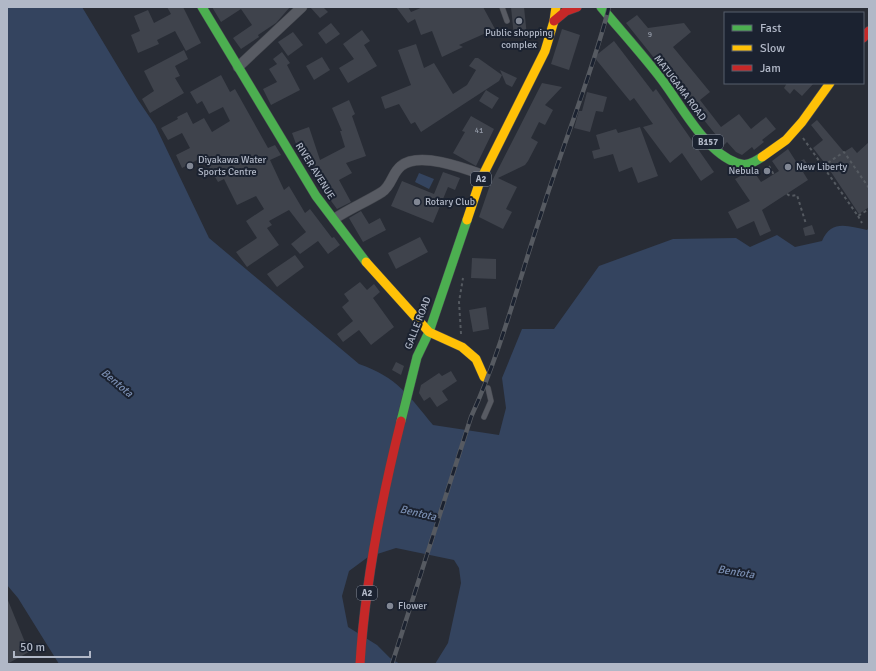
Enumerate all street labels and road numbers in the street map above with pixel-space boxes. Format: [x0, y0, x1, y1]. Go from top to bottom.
street label: MATUGAMA ROAD [651, 53, 709, 123]
road number: B157 [693, 135, 723, 149]
street label: RIVER AVENUE [293, 140, 337, 202]
road number: A2 [471, 172, 491, 186]
street label: GALLE ROAD [402, 295, 434, 351]
road number: A2 [357, 586, 377, 600]

